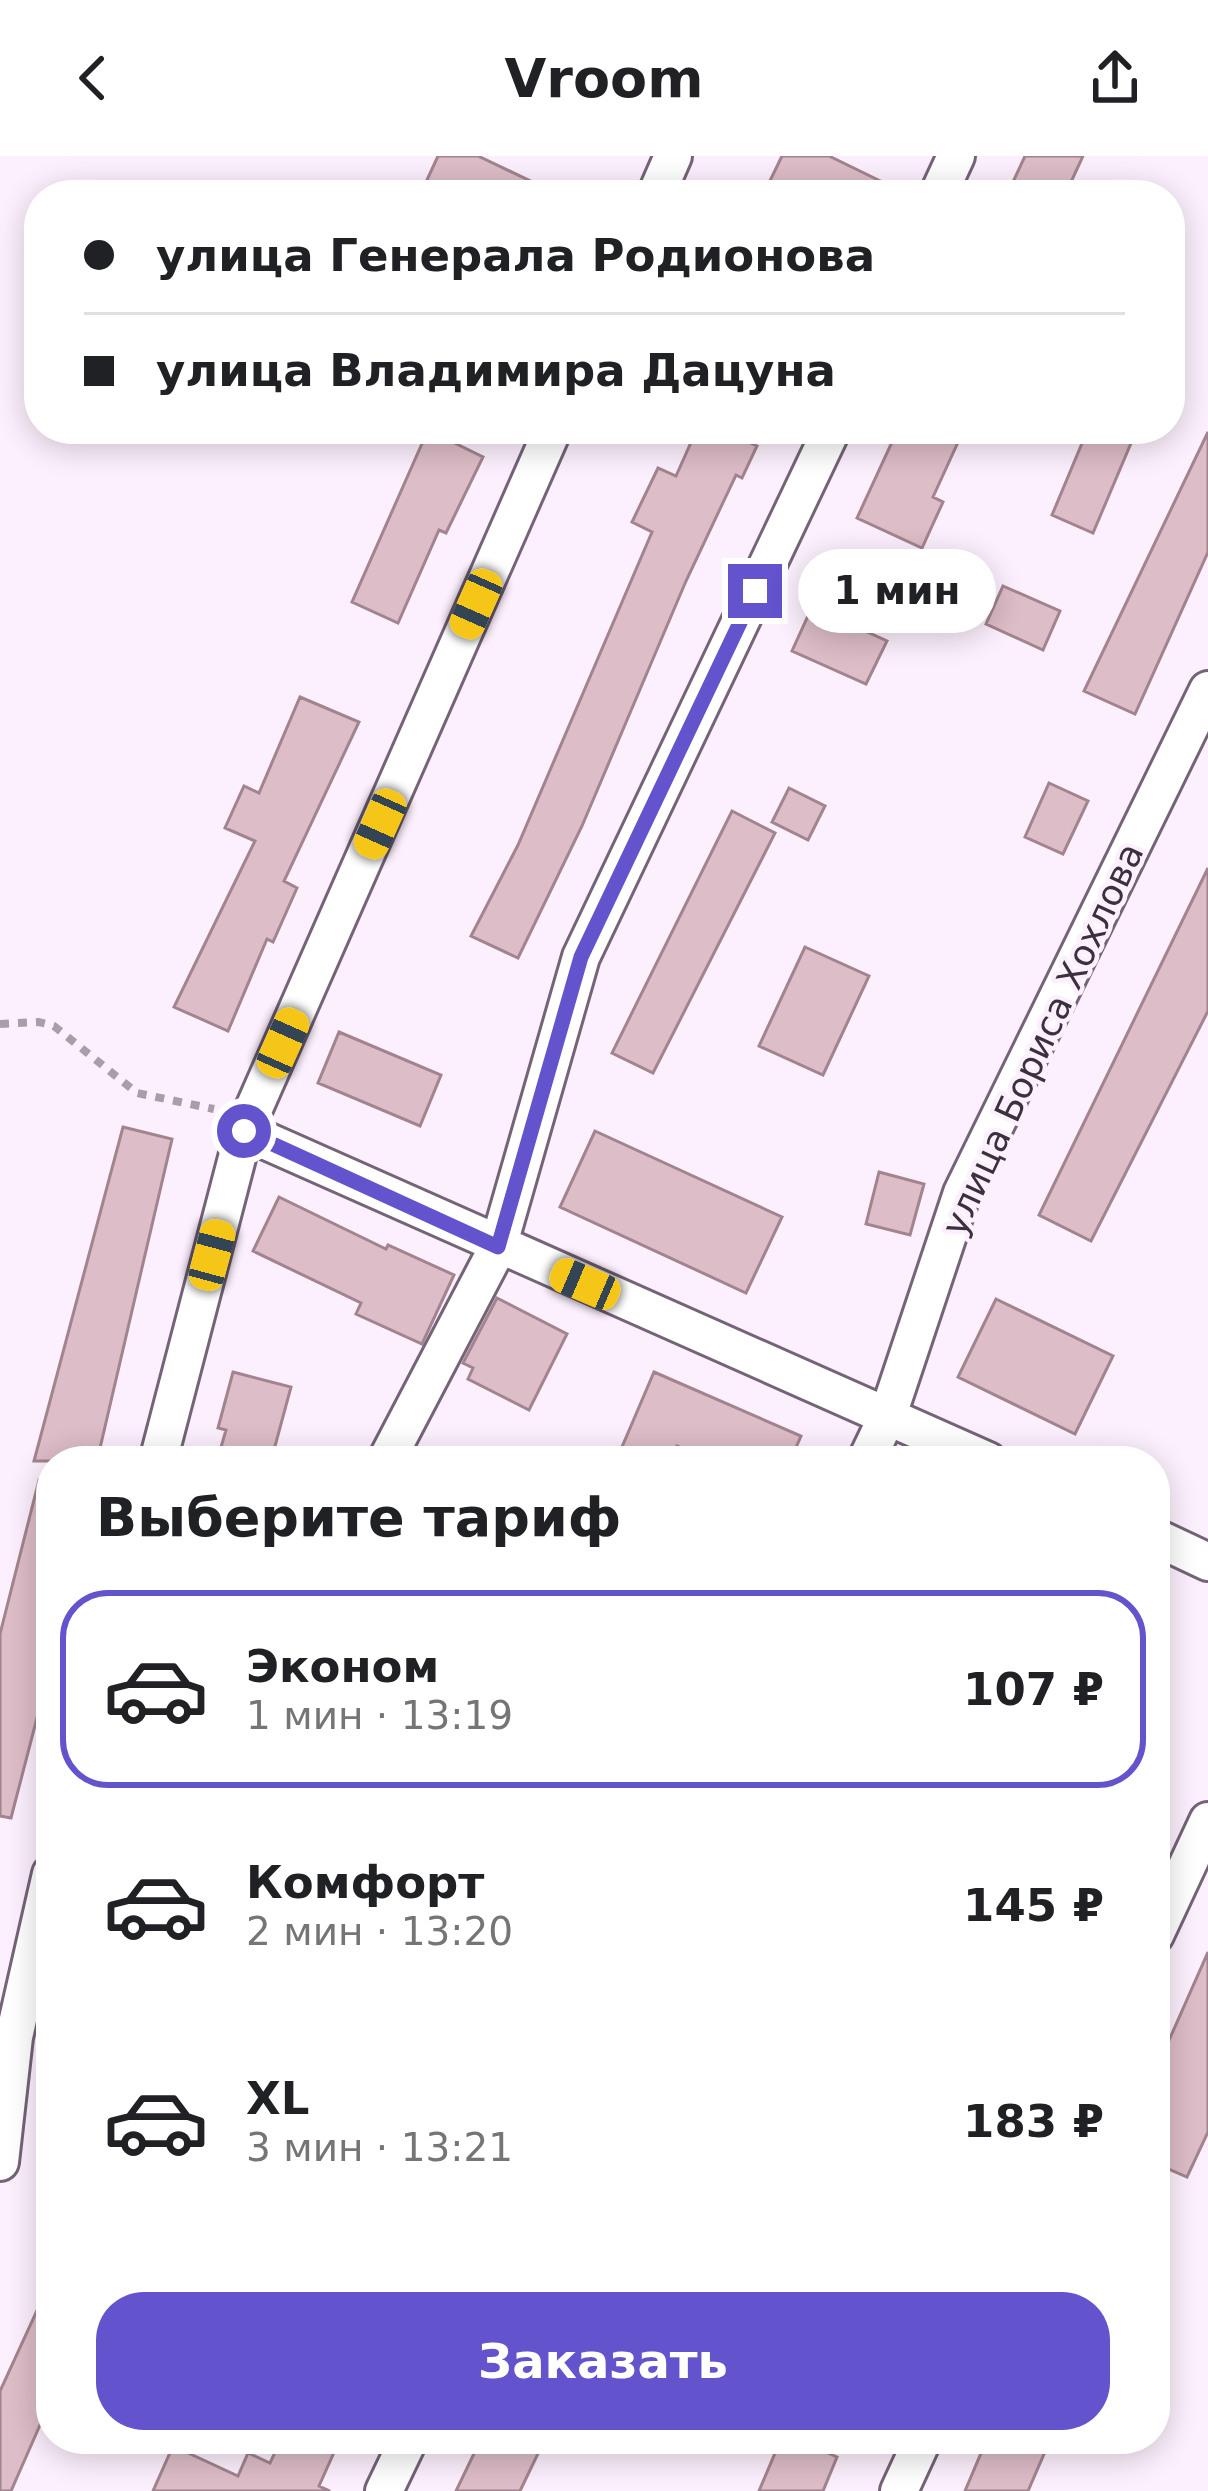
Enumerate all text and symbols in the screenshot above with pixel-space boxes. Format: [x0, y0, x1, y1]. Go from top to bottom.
icon: back [60, 45, 126, 111]
icon: share [1082, 45, 1148, 111]
text: Vroom [505, 47, 703, 110]
text: улица Генерала Родионова [156, 229, 875, 282]
text: улица Владимира Дацуна [156, 344, 836, 397]
callout: 1 мин [797, 549, 995, 633]
car [445, 564, 507, 644]
route end [728, 564, 782, 618]
text: 1 мин [834, 568, 960, 613]
car [349, 784, 411, 864]
street label: улица Бориса Хохлова [933, 836, 1152, 1242]
car [252, 1003, 314, 1083]
route start [217, 1104, 271, 1158]
car [185, 1216, 239, 1294]
car [545, 1253, 625, 1315]
text: Выберите тариф [96, 1486, 621, 1549]
icon: car [102, 1635, 210, 1743]
text: Эконом [246, 1640, 439, 1693]
text: 107 ₽ [963, 1663, 1104, 1716]
text: 1 мин · 13:19 [246, 1693, 513, 1738]
icon: car [102, 1851, 210, 1959]
text: Комфорт [246, 1856, 484, 1909]
text: 145 ₽ [963, 1879, 1104, 1932]
text: 2 мин · 13:20 [246, 1909, 513, 1954]
icon: car [102, 2067, 210, 2175]
text: XL [246, 2072, 309, 2125]
text: 183 ₽ [963, 2095, 1104, 2148]
text: 3 мин · 13:21 [246, 2125, 513, 2170]
button: Заказать [96, 2292, 1110, 2430]

